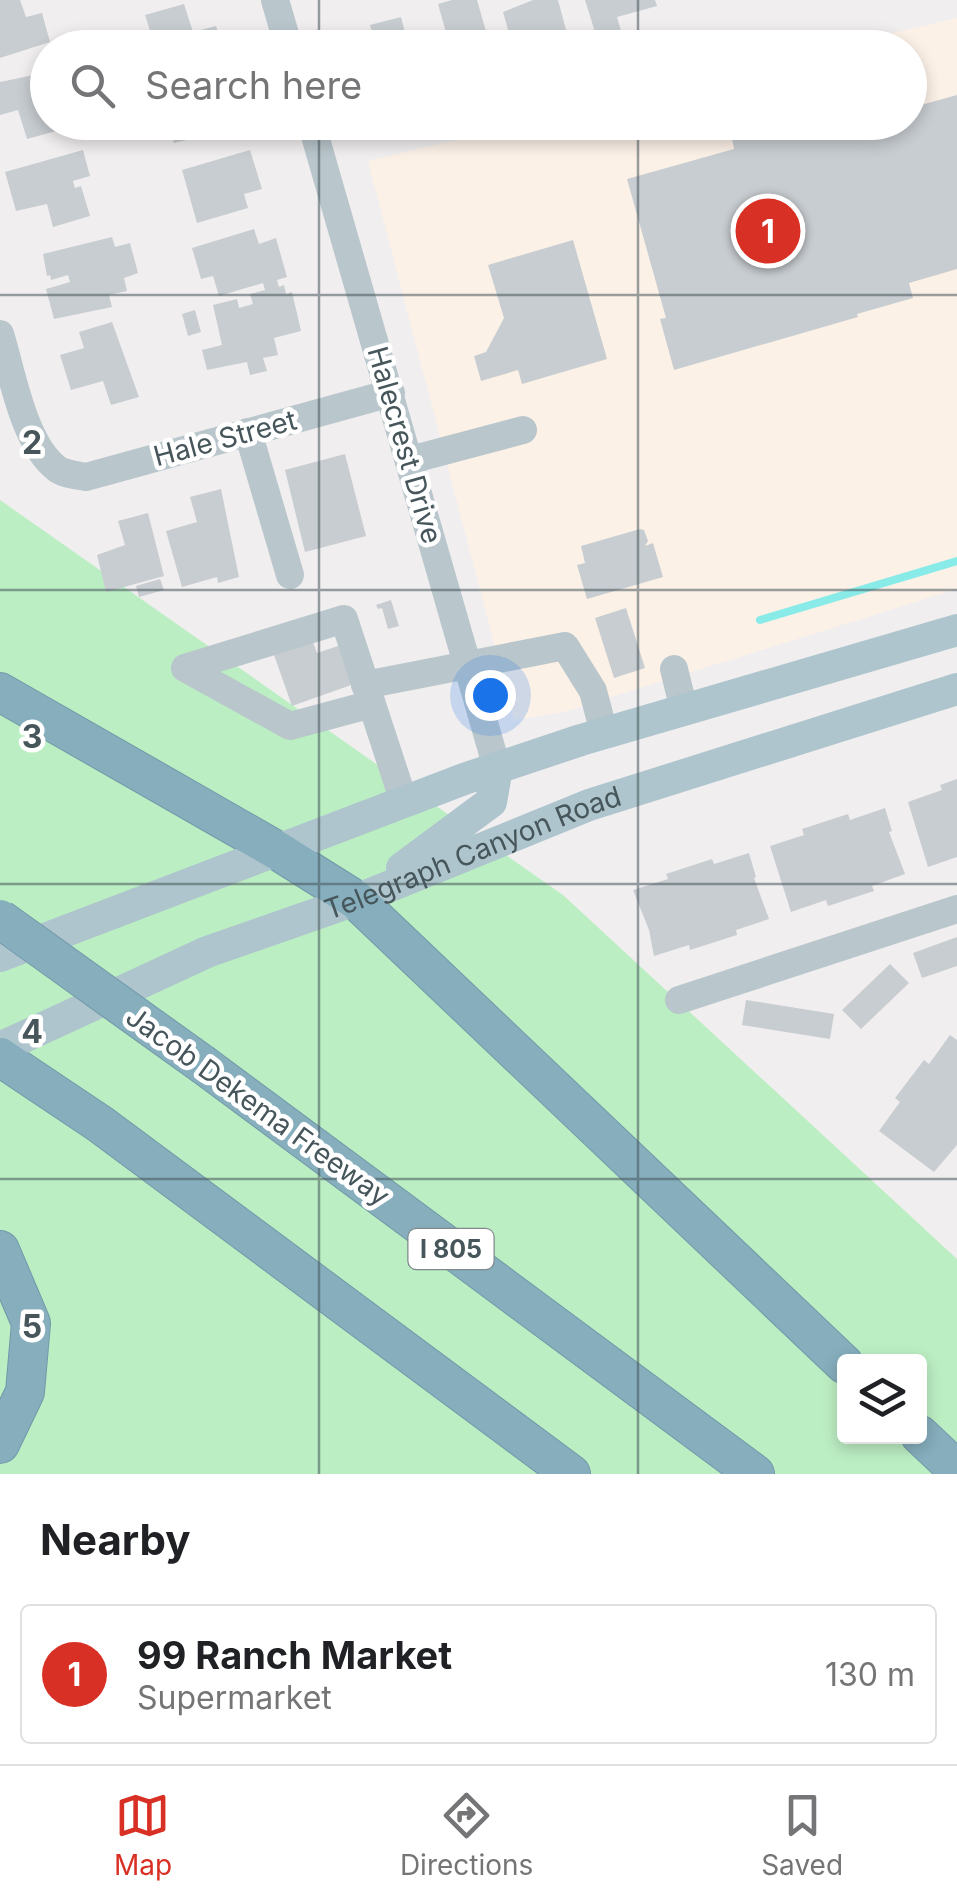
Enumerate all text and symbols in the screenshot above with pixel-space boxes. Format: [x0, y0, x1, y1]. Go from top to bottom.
search box [30, 30, 927, 140]
icon: search [65, 58, 120, 113]
text: Search here [145, 62, 362, 108]
pin: 1 [736, 194, 800, 268]
street label: Halecrest Drive [361, 343, 449, 547]
street label: Hale Street [150, 403, 300, 473]
text: 2 [22, 423, 42, 462]
your location [465, 670, 516, 721]
text: 3 [22, 717, 42, 756]
street label: Telegraph Canyon Road [320, 779, 625, 927]
street label: Jacob Dekema Freeway [120, 999, 396, 1213]
text: 4 [21, 1012, 43, 1051]
road number: I 805 [408, 1229, 494, 1269]
text: 5 [22, 1307, 42, 1346]
map controls [837, 1354, 927, 1444]
button: layers [837, 1354, 927, 1444]
text: Nearby [40, 1514, 191, 1565]
text: 99 Ranch Market [137, 1632, 452, 1678]
text: 1 [68, 1655, 81, 1694]
text: 130 m [825, 1655, 915, 1694]
text: Supermarket [137, 1678, 332, 1717]
tab: Map [114, 1788, 172, 1882]
tab: Directions [400, 1788, 533, 1882]
tab: Saved [761, 1788, 843, 1882]

